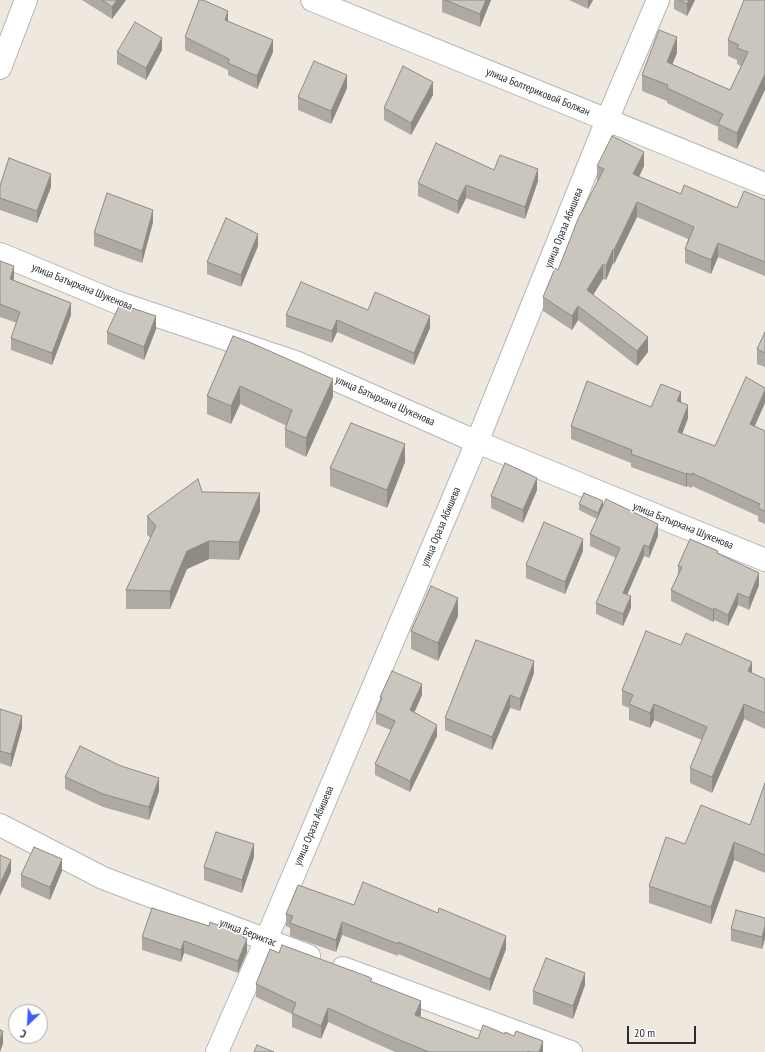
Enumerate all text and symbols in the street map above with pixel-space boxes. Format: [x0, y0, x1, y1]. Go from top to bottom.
street label: улица Болтериковой Болжан [484, 65, 592, 119]
street label: улица Ораза Абишева [542, 186, 586, 270]
street label: улица Батырхана Шукенова [30, 261, 134, 313]
street label: улица Батырхана Шукенова [333, 373, 437, 429]
street label: улица Ораза Абишева [418, 485, 464, 569]
street label: улица Батырхана Шукенова [631, 500, 735, 552]
street label: улица Ораза Абишева [291, 784, 337, 868]
street label: улица Бериктас [218, 916, 278, 950]
north arrow [8, 1004, 48, 1044]
scale bar [629, 1018, 698, 1044]
text: 20 m [634, 1025, 655, 1040]
text: С [18, 1027, 29, 1041]

